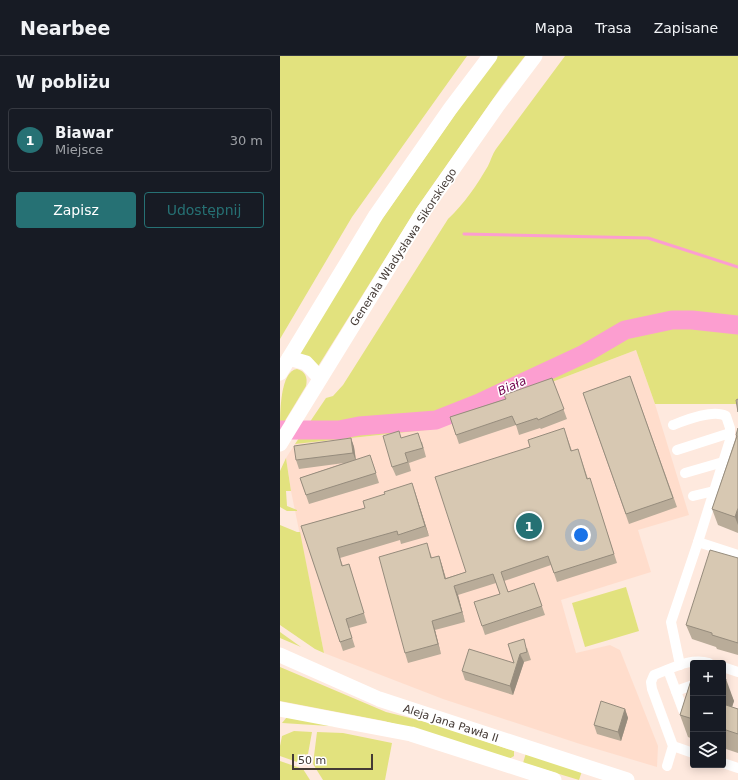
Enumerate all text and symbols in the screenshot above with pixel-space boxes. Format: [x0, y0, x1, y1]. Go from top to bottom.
text: Nearbee [20, 17, 110, 39]
text: Mapa [535, 20, 573, 36]
text: Trasa [595, 20, 632, 36]
text: Zapisane [654, 20, 718, 36]
text: W pobliżu [16, 72, 110, 92]
text: Biawar [55, 124, 113, 142]
text: 1 [25, 133, 35, 148]
text: 30 m [230, 133, 263, 148]
text: Miejsce [55, 142, 103, 157]
street label: Generała Władysława Sikorskiego [347, 166, 460, 329]
button: Zapisz [16, 192, 136, 228]
button: Udostępnij [144, 192, 264, 228]
water label: Biała [496, 374, 528, 398]
pin: 1 [516, 511, 542, 541]
your location [571, 525, 591, 545]
map controls [690, 660, 726, 768]
button: + [690, 660, 726, 696]
button: − [690, 696, 726, 732]
street label: Aleja Jana Pawła II [401, 702, 500, 745]
button: layers [690, 732, 726, 768]
scale bar [292, 752, 373, 771]
text: 50 m [298, 754, 326, 767]

